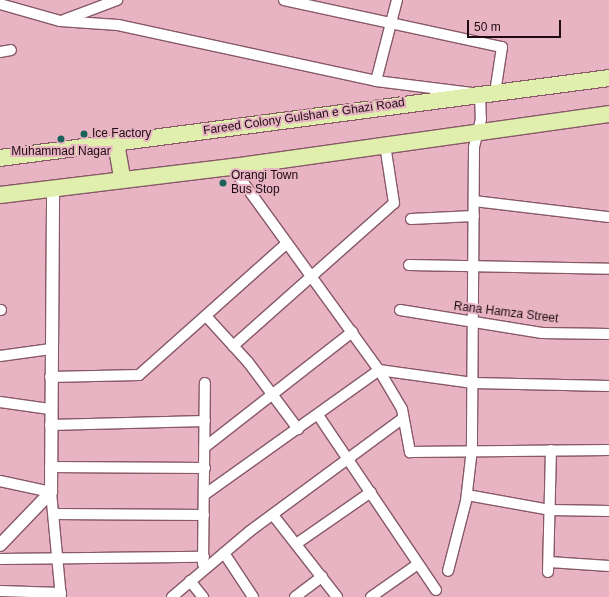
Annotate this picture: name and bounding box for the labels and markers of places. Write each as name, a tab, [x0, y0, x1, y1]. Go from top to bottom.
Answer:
place label: Ice Factory	[92, 127, 151, 141]
marker: Ice Factory	[79, 129, 89, 139]
marker: Muhammad Nagar	[56, 134, 66, 144]
place label: Muhammad Nagar	[11, 145, 111, 159]
place label: Orangi Town Bus Stop	[231, 169, 298, 197]
marker: Orangi Town Bus Stop	[218, 178, 228, 188]

